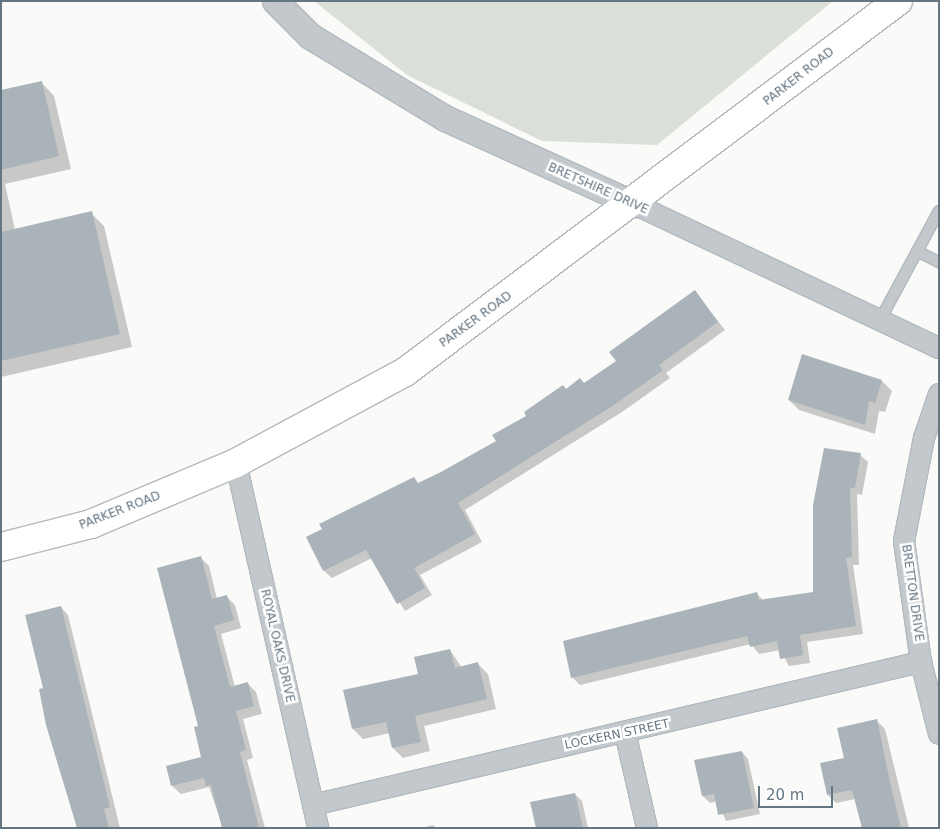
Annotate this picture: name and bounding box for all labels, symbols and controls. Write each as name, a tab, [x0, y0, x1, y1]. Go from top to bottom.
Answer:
street label: PARKER ROAD	[761, 45, 837, 109]
street label: BRETSHIRE DRIVE	[546, 160, 650, 218]
street label: PARKER ROAD	[437, 289, 515, 351]
street label: PARKER ROAD	[77, 489, 163, 533]
street label: BRETTON DRIVE	[898, 544, 926, 642]
street label: ROYAL OAKS DRIVE	[257, 588, 297, 704]
street label: LOCKERN STREET	[563, 717, 671, 753]
scale bar	[760, 776, 835, 808]
text: 20 m	[766, 786, 804, 804]

